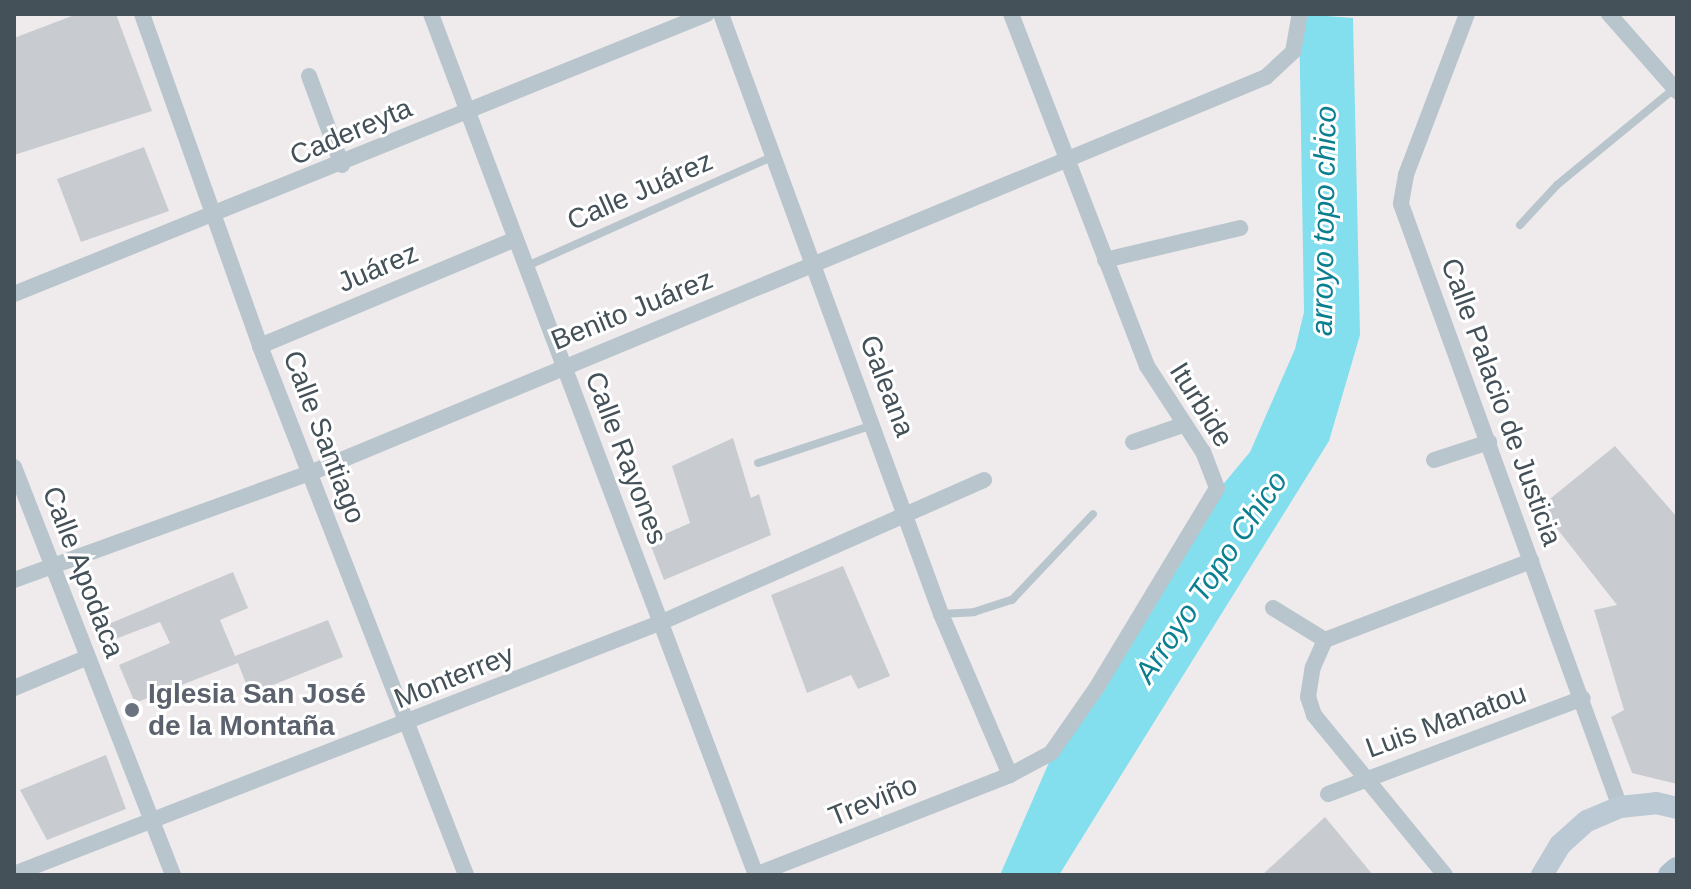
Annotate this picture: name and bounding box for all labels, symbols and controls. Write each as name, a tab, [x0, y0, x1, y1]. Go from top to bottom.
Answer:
street label: Cadereyta	[285, 91, 417, 173]
water label: arroyo topo chico	[1304, 106, 1344, 336]
street label: Calle Juárez	[562, 144, 718, 238]
street label: Juárez	[333, 236, 423, 300]
street label: Calle Palacio de Justicia	[1433, 254, 1569, 550]
street label: Benito Juárez	[546, 262, 718, 358]
street label: Galeana	[852, 331, 922, 441]
street label: Calle Santiago	[276, 346, 372, 528]
street label: Iturbide	[1162, 356, 1240, 454]
street label: Calle Rayones	[578, 367, 674, 549]
water label: Arroyo Topo Chico	[1127, 464, 1295, 690]
street label: Calle Apodaca	[35, 481, 131, 663]
street label: Monterrey	[389, 638, 519, 716]
street label: Luis Manatou	[1361, 676, 1531, 766]
place label: Iglesia San José de la Montaña	[148, 677, 366, 743]
marker: Iglesia San José de la Montaña	[123, 701, 141, 719]
street label: Treviño	[824, 768, 922, 834]

